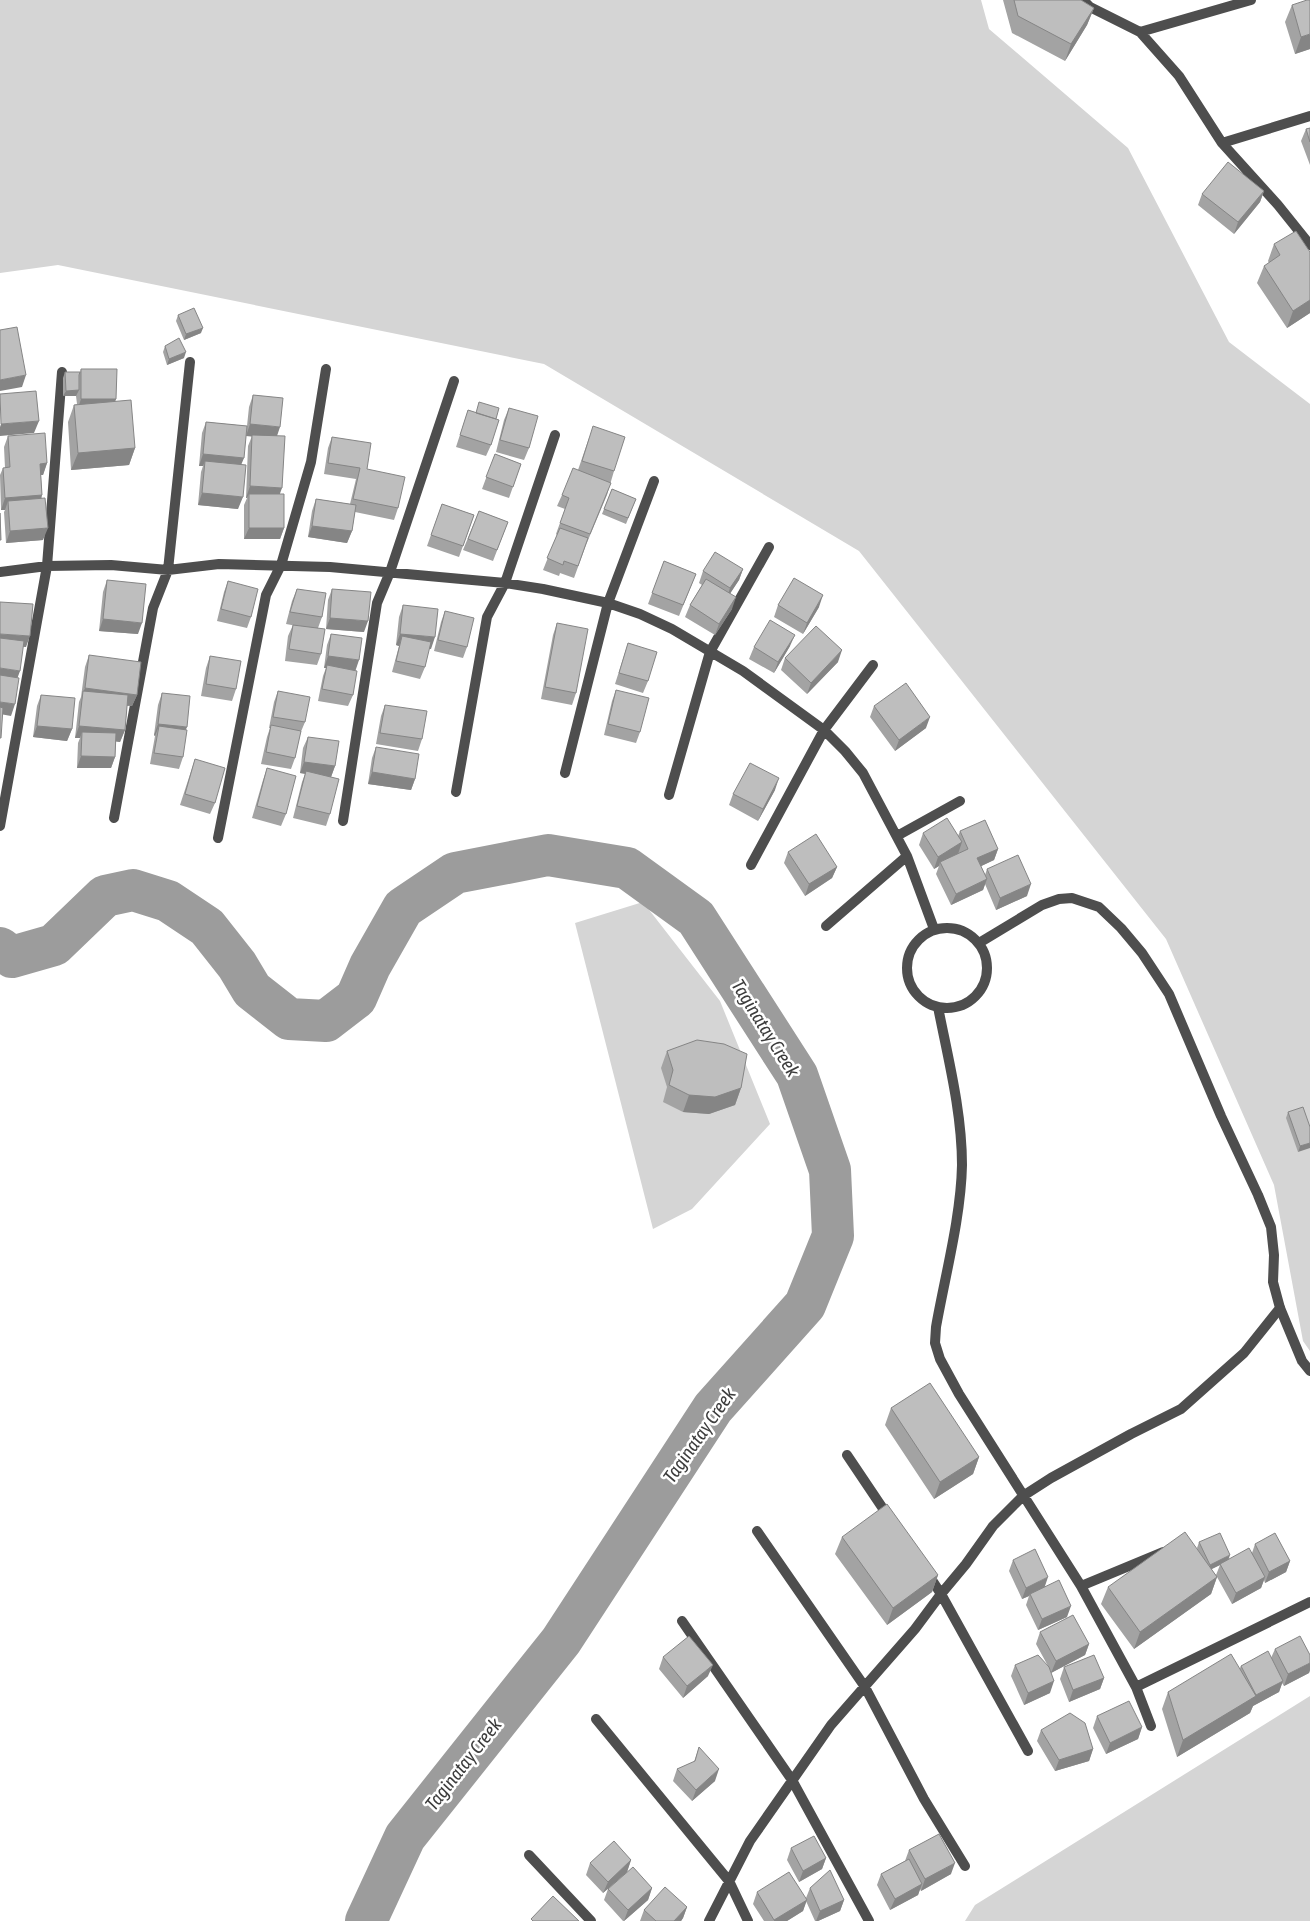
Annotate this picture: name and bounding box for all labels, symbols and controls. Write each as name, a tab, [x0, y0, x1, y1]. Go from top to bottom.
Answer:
water label: Taginatay Creek	[727, 975, 805, 1081]
water label: Taginatay Creek	[658, 1383, 740, 1487]
water label: Taginatay Creek	[420, 1713, 506, 1814]

